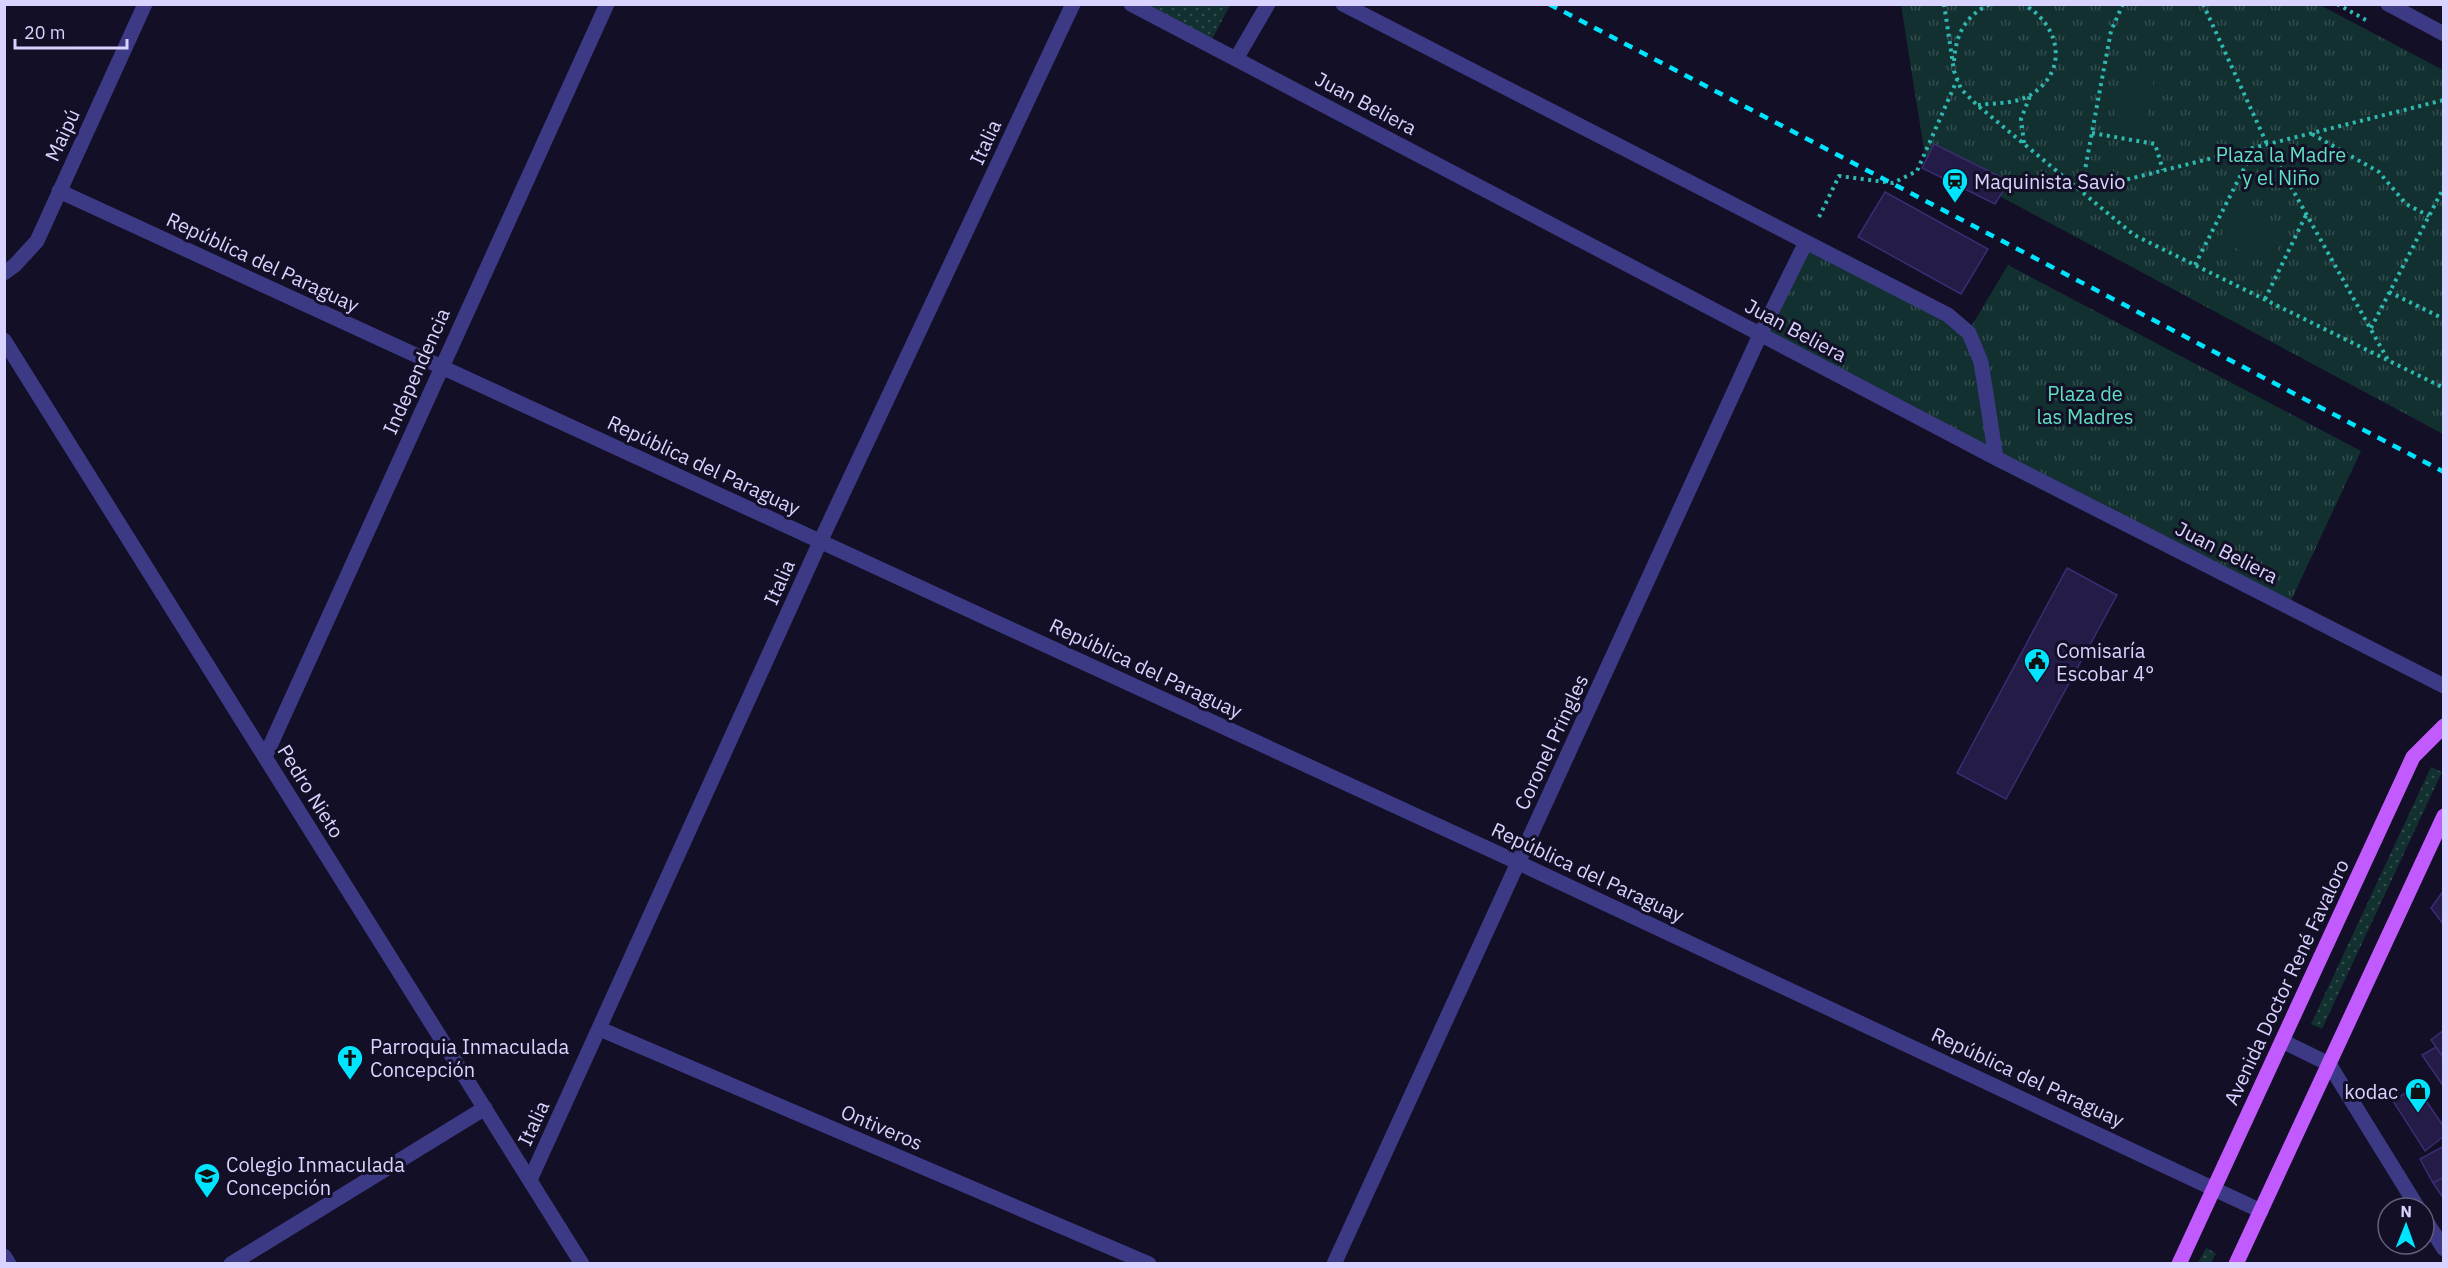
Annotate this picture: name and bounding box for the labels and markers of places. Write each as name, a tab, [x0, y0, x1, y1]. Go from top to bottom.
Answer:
station icon: Maquinista Savio	[1940, 166, 1970, 204]
place label: Maquinista Savio	[1974, 168, 2125, 195]
place label: Comisaría Escobar 4°	[2056, 637, 2154, 687]
public building icon: Comisaría Escobar 4°	[2022, 646, 2052, 684]
place label: Parroquia Inmaculada Concepción	[370, 1033, 569, 1083]
church icon: Parroquia Inmaculada Concepción	[335, 1043, 365, 1081]
shop icon: kodac	[2403, 1076, 2433, 1114]
place label: kodac	[2344, 1078, 2398, 1105]
place label: Colegio Inmaculada Concepción	[226, 1151, 405, 1201]
school or university icon: Colegio Inmaculada Concepción	[192, 1161, 222, 1199]

